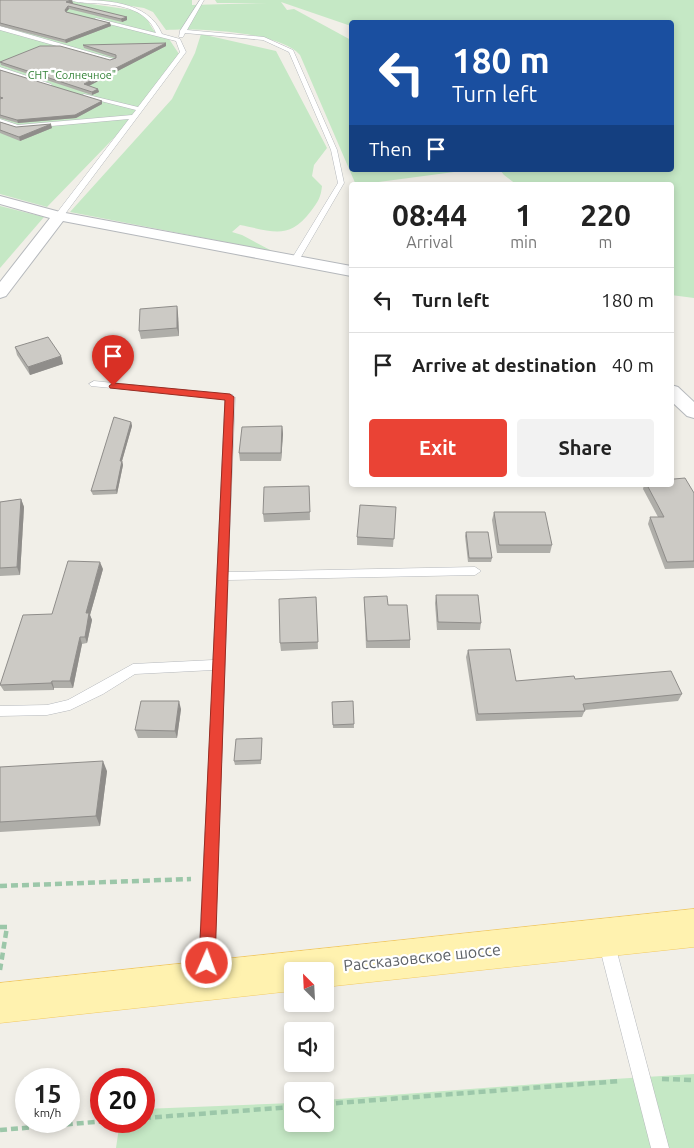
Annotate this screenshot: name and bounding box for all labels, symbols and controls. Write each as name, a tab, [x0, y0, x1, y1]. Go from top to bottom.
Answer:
icon: left	[369, 40, 434, 105]
text: 180 m	[452, 40, 550, 80]
park label: СНТ "Солнечное"	[28, 69, 116, 81]
text: Turn left	[452, 81, 537, 106]
icon: arrive	[422, 135, 450, 163]
text: Then	[369, 138, 412, 160]
text: 08:44	[392, 198, 467, 232]
text: 1	[515, 198, 532, 232]
text: 220	[580, 198, 631, 232]
text: Arrival	[406, 233, 453, 251]
text: min	[510, 233, 537, 251]
text: m	[599, 233, 612, 251]
icon: left	[369, 286, 397, 314]
text: Turn left	[412, 289, 490, 311]
text: 180 m	[601, 289, 654, 311]
pin	[92, 335, 134, 386]
icon: arrive	[99, 342, 127, 370]
icon: arrive	[369, 351, 397, 379]
text: Arrive at destination	[412, 354, 597, 376]
text: 40 m	[612, 354, 654, 376]
button: Exit	[369, 419, 507, 477]
button: Share	[517, 419, 654, 477]
position arrow	[180, 936, 232, 988]
street label: Рассказовское шоссе	[342, 940, 502, 974]
north arrow	[284, 962, 334, 1012]
map controls	[284, 962, 334, 1132]
button: sound	[284, 1022, 334, 1072]
speed limit sign: 20	[90, 1068, 155, 1133]
text: 15	[33, 1080, 62, 1108]
button: search	[284, 1082, 334, 1132]
text: km/h	[34, 1106, 61, 1119]

